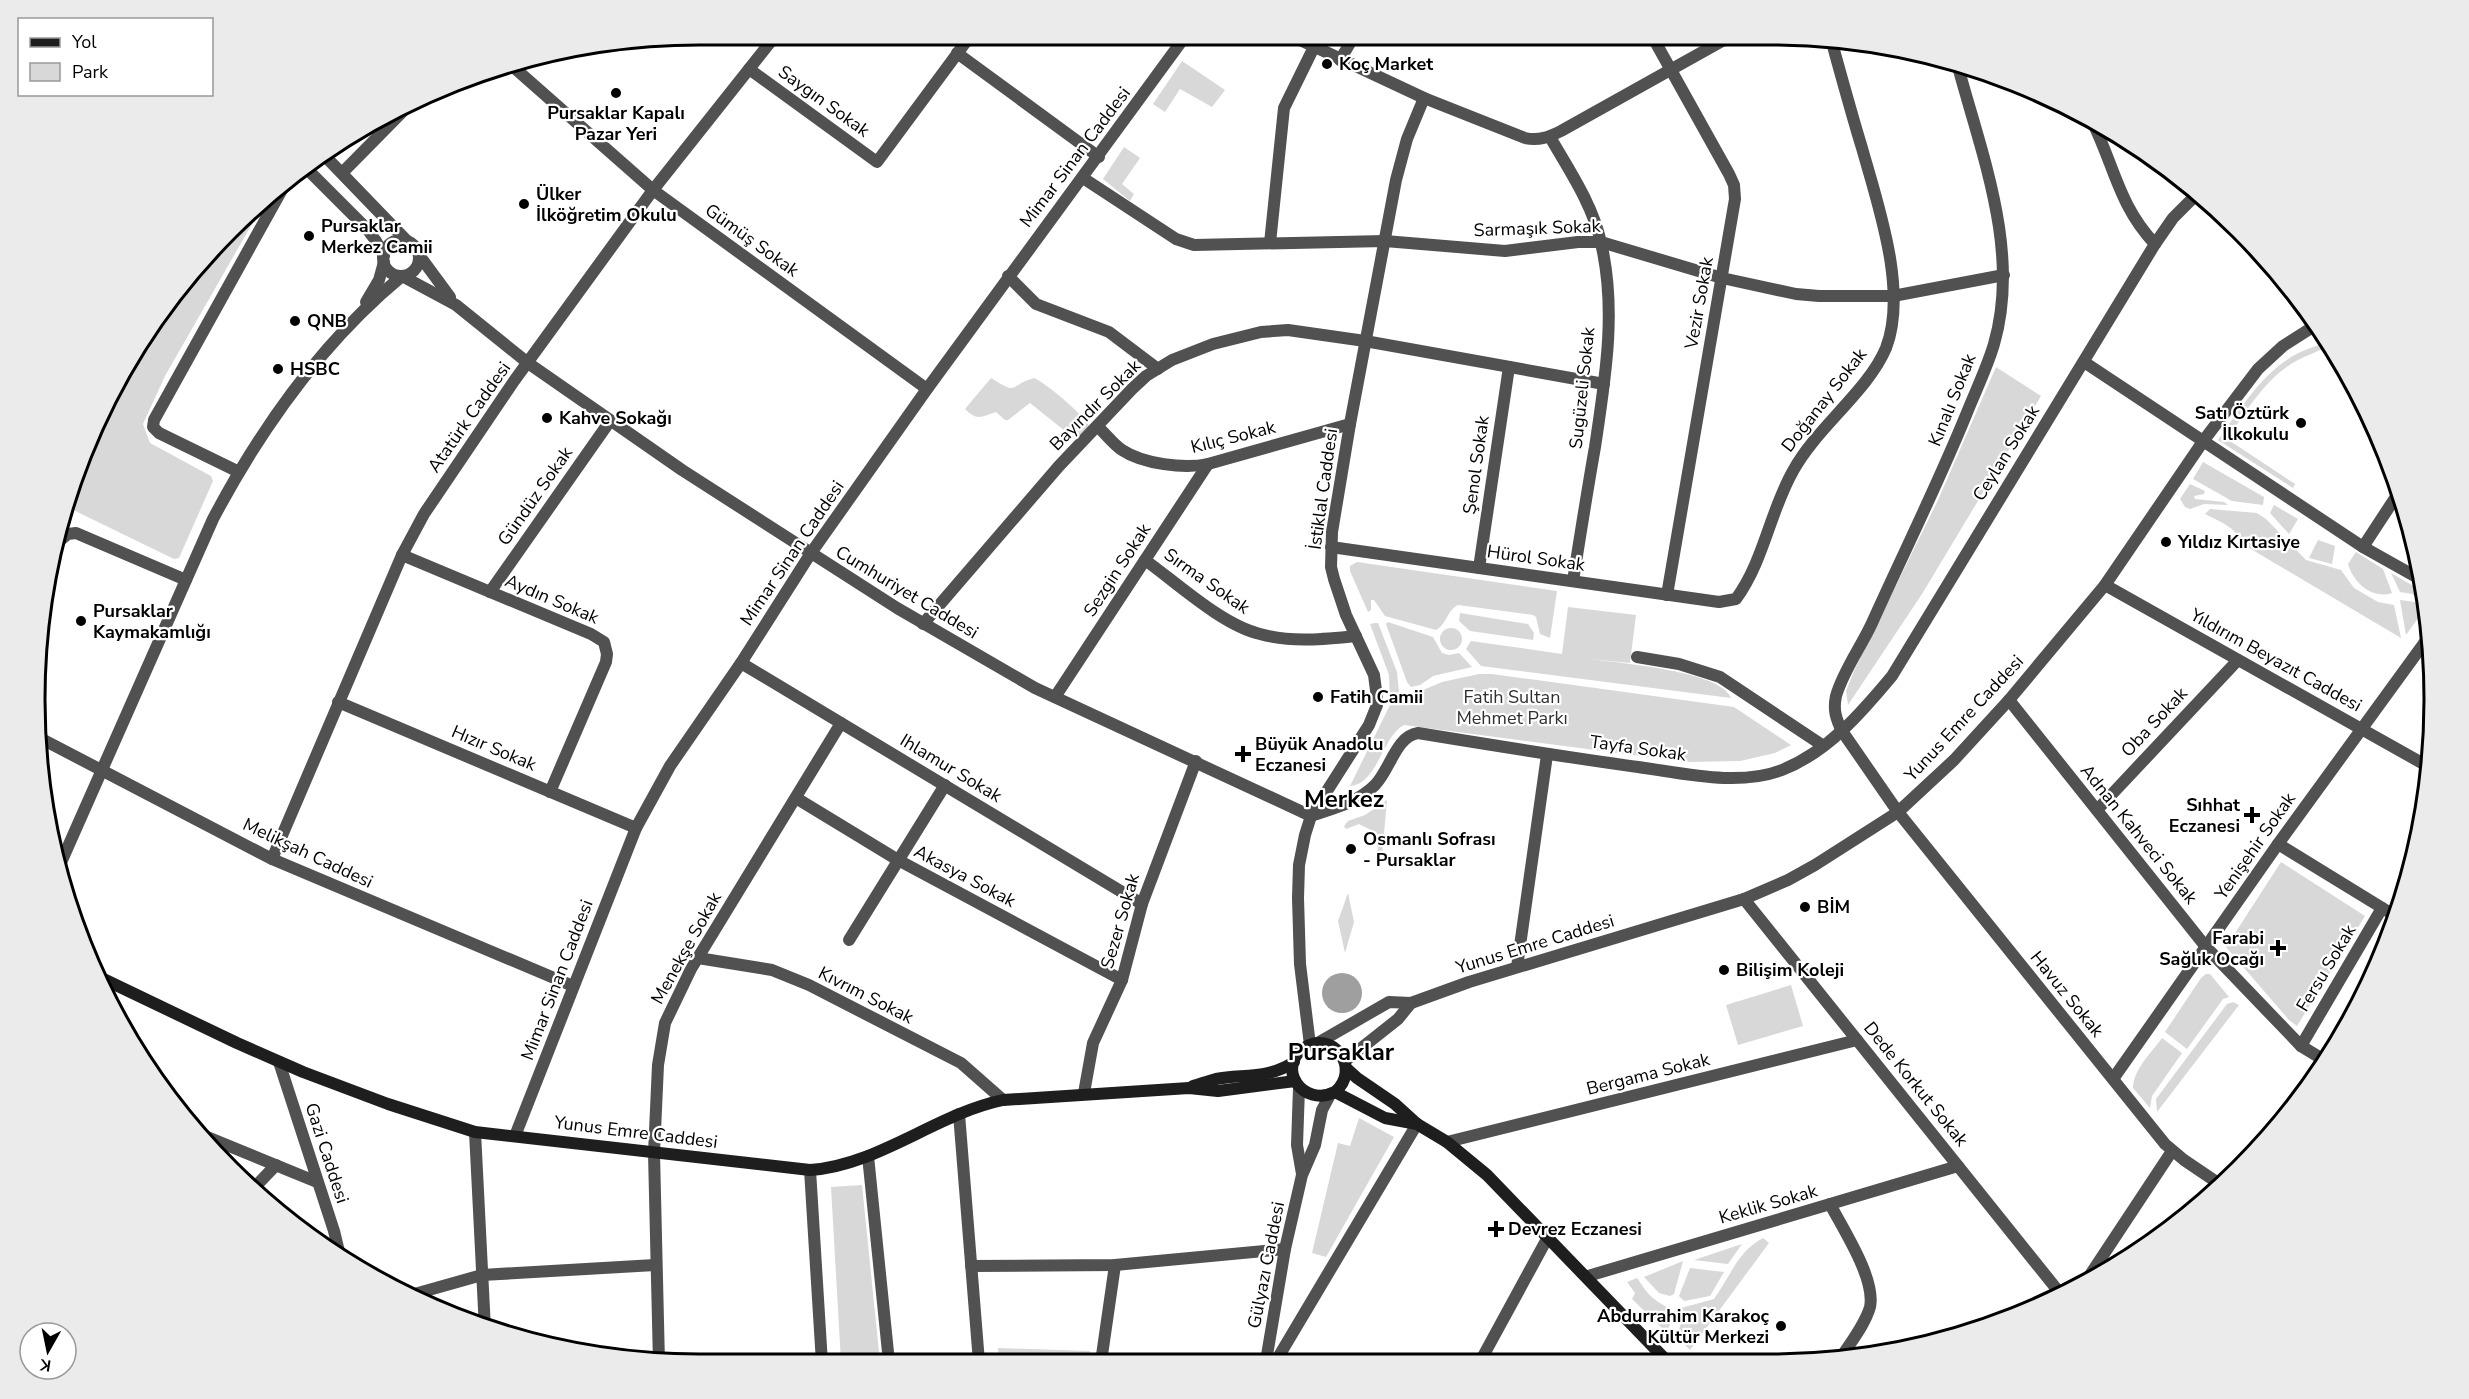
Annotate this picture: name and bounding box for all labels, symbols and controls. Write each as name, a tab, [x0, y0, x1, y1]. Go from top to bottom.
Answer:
legend	[18, 18, 213, 96]
text: Yol	[71, 30, 97, 54]
place label: Koç Market	[1339, 52, 1433, 76]
marker: Koç Market	[1320, 57, 1334, 71]
text: Park	[72, 60, 109, 84]
street label: Saygın Sokak	[773, 60, 875, 143]
street label: Mimar Sinan Caddesi	[1014, 82, 1136, 232]
marker: Pursaklar Kapalı Pazar Yeri	[609, 86, 623, 100]
place label: Pursaklar Kapalı Pazar Yeri	[547, 101, 685, 146]
place label: Ülker İlköğretim Okulu	[536, 182, 677, 227]
marker: Ülker İlköğretim Okulu	[517, 197, 531, 211]
street label: Gümüş Sokak	[700, 198, 805, 283]
place label: Pursaklar Merkez Camii	[321, 214, 433, 259]
street label: Sarmaşık Sokak	[1473, 214, 1602, 242]
marker: Pursaklar Merkez Camii	[302, 229, 316, 243]
street label: Vezir Sokak	[1679, 254, 1719, 352]
place label: QNB	[307, 309, 347, 333]
marker: QNB	[288, 314, 302, 328]
street label: Sugüzeli Sokak	[1564, 325, 1600, 450]
street label: Doğanay Sokak	[1776, 342, 1873, 457]
street label: Kınalı Sokak	[1923, 349, 1982, 450]
street label: Bayındır Sokak	[1044, 354, 1146, 456]
place label: HSBC	[290, 357, 340, 381]
street label: Atatürk Caddesi	[422, 357, 516, 477]
marker: HSBC	[271, 362, 285, 376]
street label: Ceylan Sokak	[1967, 400, 2045, 505]
place label: Satı Öztürk İlkokulu	[2195, 401, 2289, 446]
place label: Kahve Sokağı	[559, 406, 672, 430]
marker: Kahve Sokağı	[540, 411, 554, 425]
street label: Şenol Sokak	[1457, 413, 1495, 516]
street label: Kılıç Sokak	[1188, 415, 1279, 459]
marker: Satı Öztürk İlkokulu	[2294, 416, 2308, 430]
street label: İstiklal Caddesi	[1303, 427, 1343, 551]
street label: Gündüz Sokak	[492, 441, 579, 550]
street label: Mimar Sinan Caddesi	[734, 476, 850, 630]
street label: Sezgin Sokak	[1078, 518, 1157, 621]
place label: Yıldız Kırtasiye	[2177, 530, 2300, 554]
marker: Yıldız Kırtasiye	[2159, 535, 2173, 549]
street label: Hürol Sokak	[1485, 539, 1587, 577]
street label: Cumhuriyet Caddesi	[831, 540, 983, 644]
street label: Sırma Sokak	[1159, 543, 1256, 620]
street label: Aydın Sokak	[501, 568, 604, 630]
place label: Pursaklar Kaymakamlığı	[93, 599, 211, 644]
street label: Yıldırım Beyazıt Caddesi	[2185, 602, 2366, 717]
marker: Pursaklar Kaymakamlığı	[74, 614, 88, 628]
street label: Yunus Emre Caddesi	[1899, 650, 2029, 787]
street label: Oba Sokak	[2116, 681, 2193, 762]
place label: Fatih Camii	[1330, 685, 1423, 709]
park label: Fatih Sultan Mehmet Parkı	[1456, 685, 1568, 730]
marker: Fatih Camii	[1311, 690, 1325, 704]
street label: Hızır Sokak	[448, 719, 541, 777]
street label: Ihlamur Sokak	[896, 728, 1007, 808]
street label: Tayfa Sokak	[1588, 729, 1689, 767]
place label: Büyük Anadolu Eczanesi	[1255, 732, 1383, 777]
marker: Büyük Anadolu Eczanesi	[1236, 747, 1250, 761]
street label: Adnan Kahveci Sokak	[2075, 759, 2204, 910]
district label: Merkez	[1304, 783, 1384, 815]
street label: Yenişehir Sokak	[2209, 787, 2301, 905]
place label: Sıhhat Eczanesi	[2169, 793, 2240, 838]
marker: Sıhhat Eczanesi	[2245, 808, 2259, 822]
street label: Melikşah Caddesi	[239, 812, 377, 894]
place label: Osmanlı Sofrası - Pursaklar	[1363, 827, 1496, 872]
street label: Akasya Sokak	[910, 839, 1021, 913]
marker: Osmanlı Sofrası - Pursaklar	[1344, 842, 1358, 856]
street label: Sezer Sokak	[1095, 870, 1145, 971]
street label: Menekşe Sokak	[645, 887, 727, 1008]
place label: BİM	[1817, 895, 1850, 919]
street label: Mimar Sinan Caddesi	[515, 896, 599, 1064]
marker: BİM	[1798, 900, 1812, 914]
street label: Yunus Emre Caddesi	[1452, 909, 1617, 980]
street label: Fersu Sokak	[2291, 919, 2362, 1016]
place label: Farabi Sağlık Ocağı	[2159, 926, 2264, 971]
marker: Farabi Sağlık Ocağı	[2269, 939, 2287, 957]
street label: Havuz Sokak	[2025, 946, 2110, 1043]
place label: Bilişim Koleji	[1736, 958, 1844, 982]
street label: Kıvrım Sokak	[814, 961, 919, 1030]
marker: Bilişim Koleji	[1717, 963, 1731, 977]
street label: Dede Korkut Sokak	[1858, 1017, 1974, 1152]
district label: Pursaklar	[1288, 1036, 1395, 1068]
street label: Bergama Sokak	[1584, 1047, 1713, 1101]
street label: Gazi Caddesi	[299, 1100, 355, 1206]
street label: Yunus Emre Caddesi	[552, 1110, 719, 1154]
street label: Keklik Sokak	[1716, 1178, 1821, 1229]
street label: Gülyazı Caddesi	[1242, 1199, 1290, 1331]
place label: Devrez Eczanesi	[1508, 1217, 1642, 1241]
marker: Devrez Eczanesi	[1489, 1222, 1503, 1236]
place label: Abdurrahim Karakoç Kültür Merkezi	[1597, 1304, 1769, 1349]
marker: Abdurrahim Karakoç Kültür Merkezi	[1774, 1319, 1788, 1333]
north arrow	[18, 1321, 78, 1381]
text: K	[37, 1353, 53, 1377]

